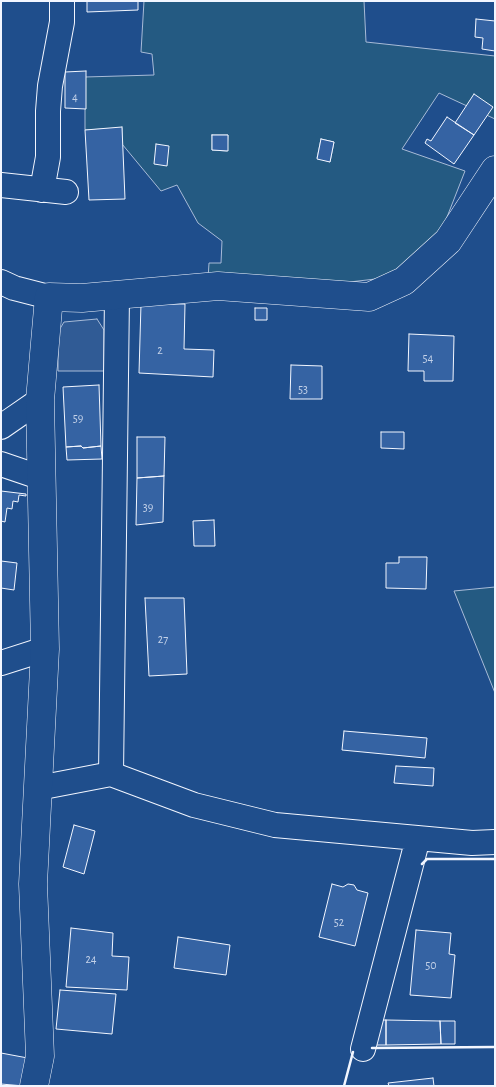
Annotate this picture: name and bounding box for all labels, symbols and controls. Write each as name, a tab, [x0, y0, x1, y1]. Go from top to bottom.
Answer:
house number: 4	[72, 90, 78, 104]
house number: 2	[157, 343, 163, 357]
house number: 54	[423, 351, 433, 365]
house number: 53	[298, 382, 308, 396]
house number: 59	[73, 411, 83, 425]
house number: 39	[143, 500, 153, 514]
house number: 27	[158, 632, 168, 646]
house number: 52	[334, 915, 344, 929]
house number: 24	[85, 952, 97, 966]
house number: 50	[425, 958, 437, 972]

